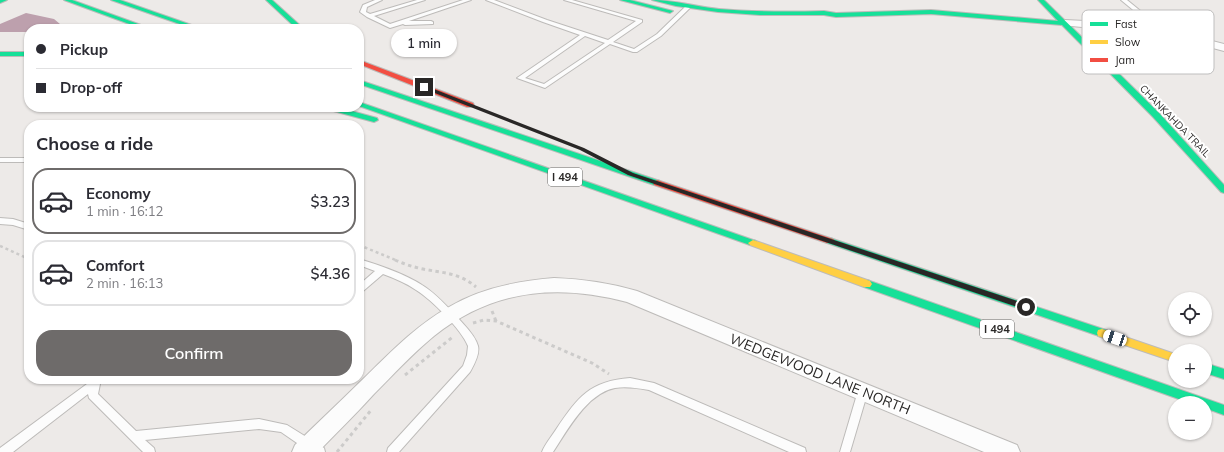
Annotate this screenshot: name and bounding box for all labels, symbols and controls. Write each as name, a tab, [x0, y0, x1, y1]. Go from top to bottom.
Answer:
legend	[1082, 10, 1214, 74]
text: Fast	[1115, 17, 1137, 31]
callout: 1 min	[391, 29, 457, 57]
text: 1 min	[407, 35, 441, 51]
text: Slow	[1115, 35, 1141, 49]
text: Pickup	[60, 40, 108, 59]
text: Jam	[1115, 53, 1135, 67]
text: Drop-off	[60, 78, 122, 97]
route end	[415, 78, 433, 96]
street label: CHANKAHDA TRAIL	[1137, 82, 1213, 160]
text: Choose a ride	[36, 132, 153, 155]
road number: I 494	[548, 168, 582, 186]
icon: car	[38, 183, 74, 219]
text: Economy	[86, 184, 151, 203]
text: $3.23	[310, 192, 350, 211]
text: 1 min · 16:12	[86, 203, 163, 219]
icon: car	[38, 255, 74, 291]
text: Comfort	[86, 256, 144, 275]
text: $4.36	[310, 264, 350, 283]
text: 2 min · 16:13	[86, 275, 163, 291]
map controls	[1168, 292, 1212, 440]
button: locate	[1168, 292, 1212, 336]
route start	[1017, 298, 1035, 316]
road number: I 494	[980, 320, 1014, 338]
car	[1102, 328, 1128, 348]
street label: WEDGEWOOD LANE NORTH	[727, 329, 913, 419]
button: Confirm	[36, 330, 352, 376]
button: +	[1168, 344, 1212, 388]
button: −	[1168, 396, 1212, 440]

